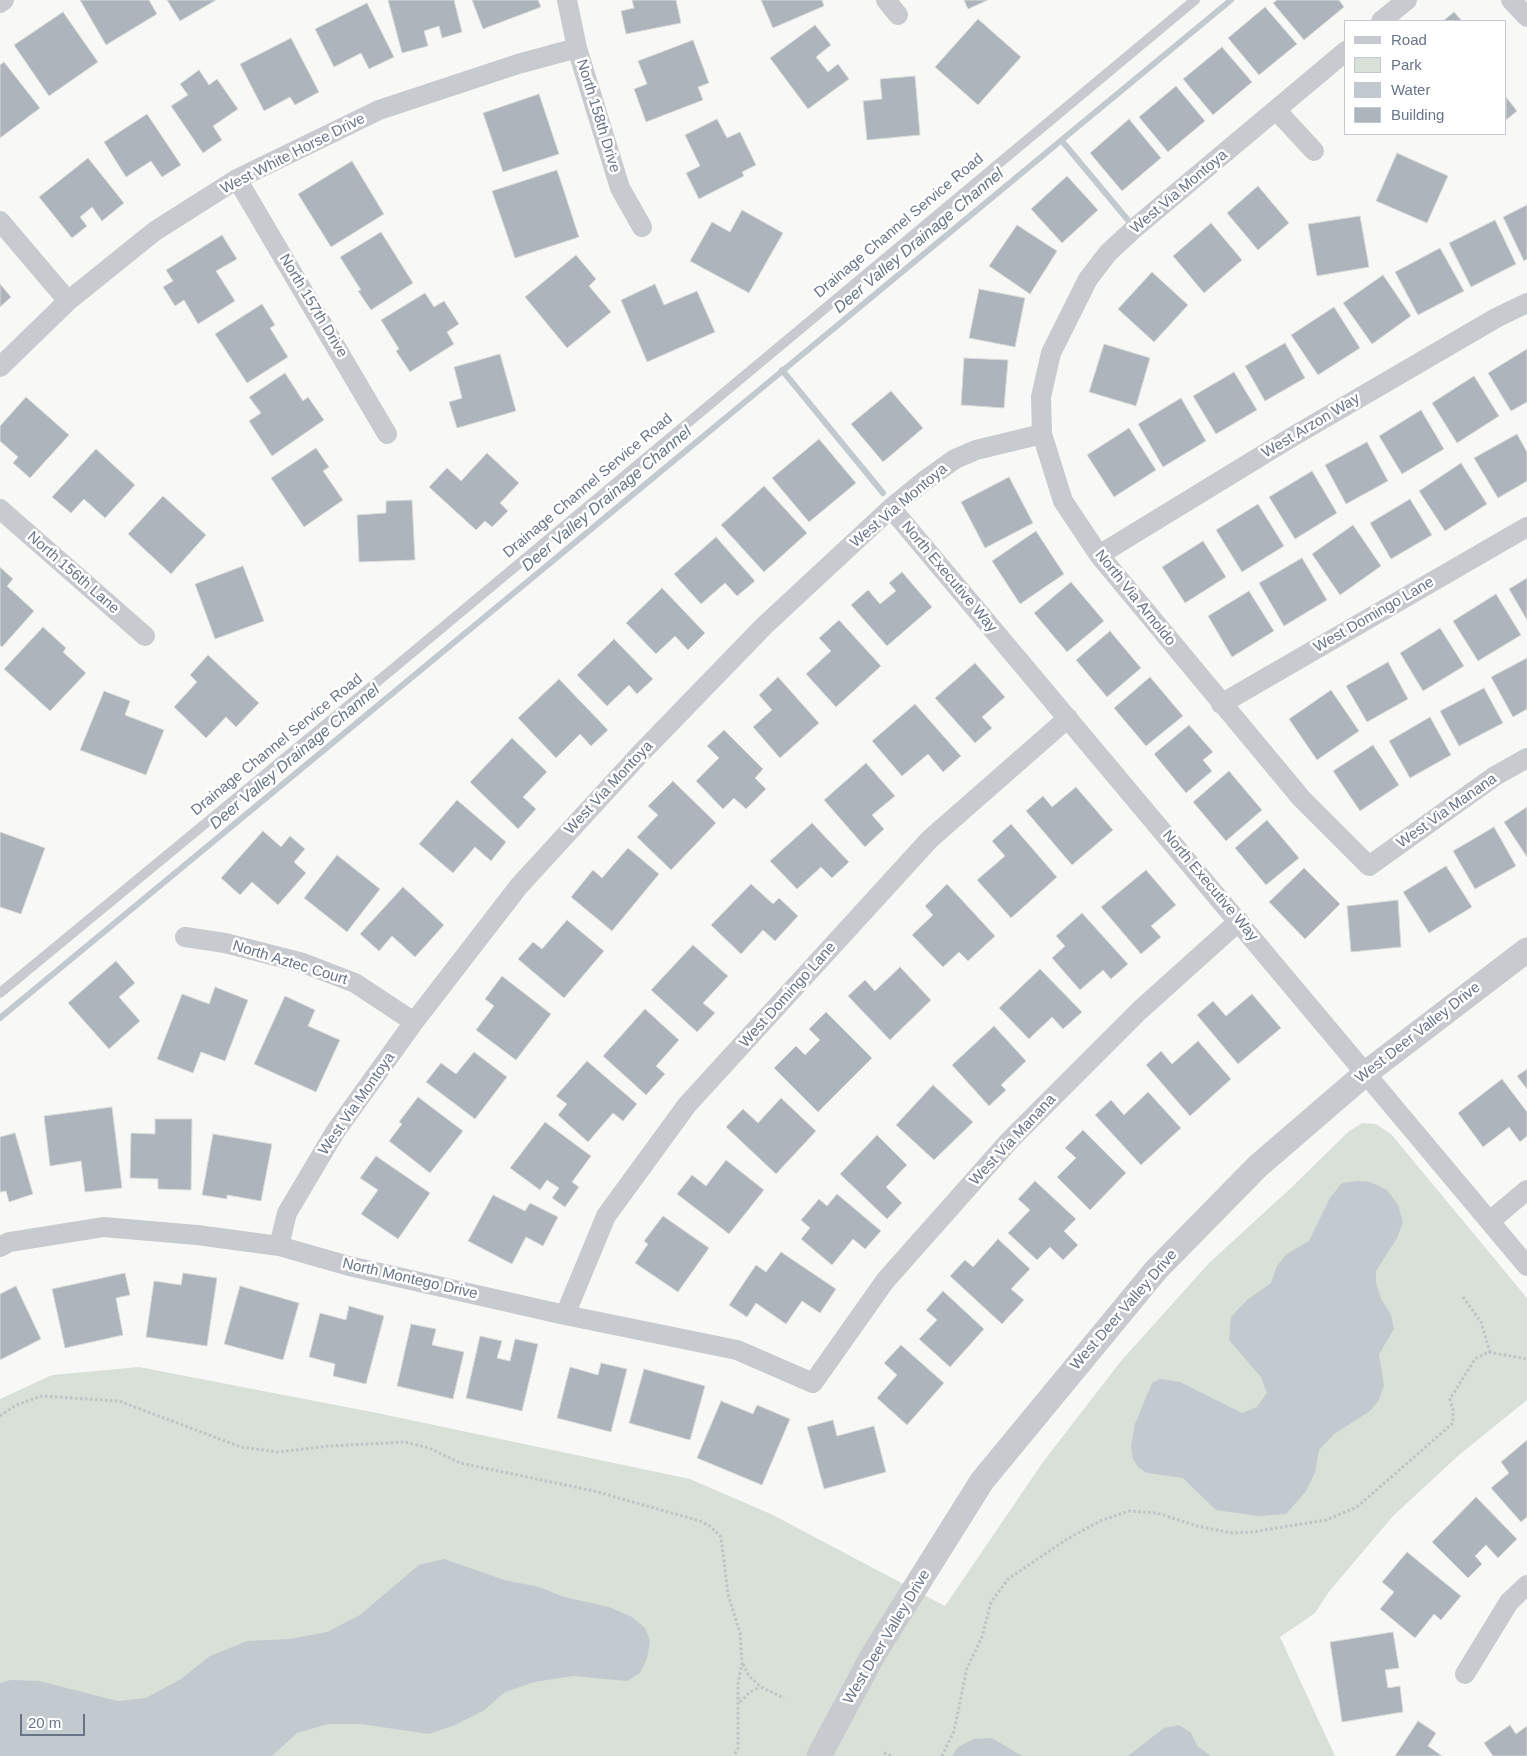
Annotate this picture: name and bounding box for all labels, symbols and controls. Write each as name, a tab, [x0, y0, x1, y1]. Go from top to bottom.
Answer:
legend	[1344, 20, 1507, 135]
text: Road	[1391, 31, 1427, 48]
text: Park	[1391, 56, 1422, 73]
street label: North 158th Drive	[572, 57, 624, 175]
text: Water	[1391, 81, 1430, 98]
text: Building	[1391, 106, 1444, 123]
street label: West White Horse Drive	[218, 110, 368, 198]
street label: West Via Montoya	[1127, 146, 1231, 238]
street label: Drainage Channel Service Road	[811, 150, 987, 302]
water label: Deer Valley Drainage Channel	[830, 164, 1008, 318]
street label: North 157th Drive	[275, 251, 351, 361]
street label: West Arzon Way	[1259, 390, 1363, 462]
street label: Drainage Channel Service Road	[500, 410, 676, 562]
water label: Deer Valley Drainage Channel	[518, 422, 696, 576]
street label: West Via Montoya	[847, 460, 951, 552]
street label: North Executive Way	[897, 518, 1001, 636]
street label: North 156th Lane	[23, 528, 123, 618]
street label: North Via Arnoldo	[1091, 546, 1179, 650]
street label: West Domingo Lane	[1311, 573, 1437, 657]
street label: Drainage Channel Service Road	[188, 670, 366, 820]
water label: Deer Valley Drainage Channel	[206, 680, 384, 834]
street label: West Via Montoya	[561, 738, 657, 838]
street label: West Via Manana	[1394, 770, 1500, 852]
street label: North Executive Way	[1158, 827, 1262, 945]
street label: North Aztec Court	[230, 937, 350, 989]
street label: West Domingo Lane	[736, 939, 840, 1051]
street label: West Deer Valley Drive	[1352, 979, 1484, 1087]
street label: West Via Montoya	[315, 1049, 399, 1159]
street label: West Via Manana	[966, 1091, 1060, 1189]
street label: West Deer Valley Drive	[1067, 1246, 1181, 1374]
street label: North Montego Drive	[341, 1255, 479, 1303]
street label: West Deer Valley Drive	[840, 1567, 934, 1707]
scale bar	[22, 1704, 88, 1736]
text: 20 m	[28, 1714, 61, 1731]

